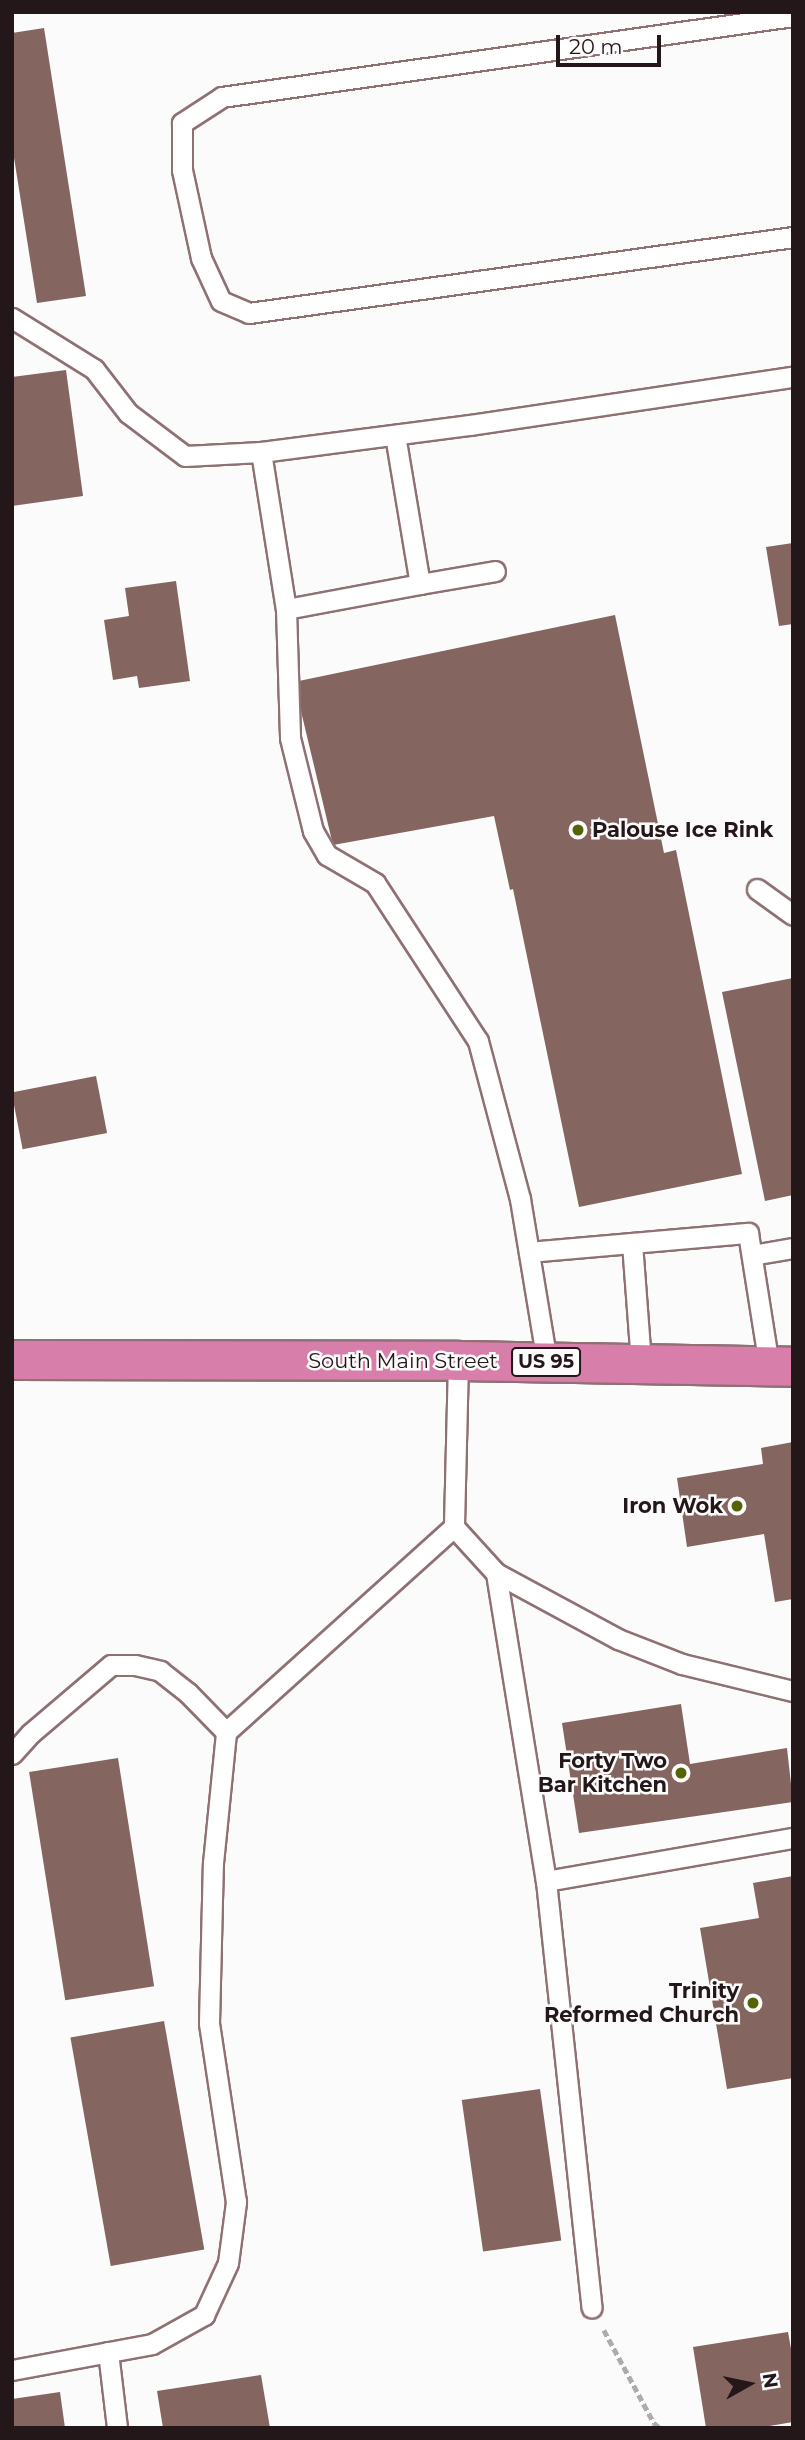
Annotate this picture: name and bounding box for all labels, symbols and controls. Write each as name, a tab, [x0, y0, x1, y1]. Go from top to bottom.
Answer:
scale bar	[560, 21, 665, 65]
text: 20 m	[569, 34, 623, 59]
place label: Palouse Ice Rink	[592, 817, 773, 843]
marker: Palouse Ice Rink	[570, 822, 586, 838]
road number: US 95	[511, 1346, 581, 1378]
street label: South Main Street	[308, 1348, 498, 1374]
place label: Iron Wok	[622, 1493, 723, 1519]
marker: Iron Wok	[729, 1498, 745, 1514]
place label: Forty Two Bar Kitchen	[538, 1748, 667, 1798]
marker: Forty Two Bar Kitchen	[673, 1765, 689, 1781]
place label: Trinity Reformed Church	[544, 1978, 739, 2028]
marker: Trinity Reformed Church	[745, 1995, 761, 2011]
north arrow	[714, 2349, 784, 2419]
text: N	[758, 2371, 783, 2390]

